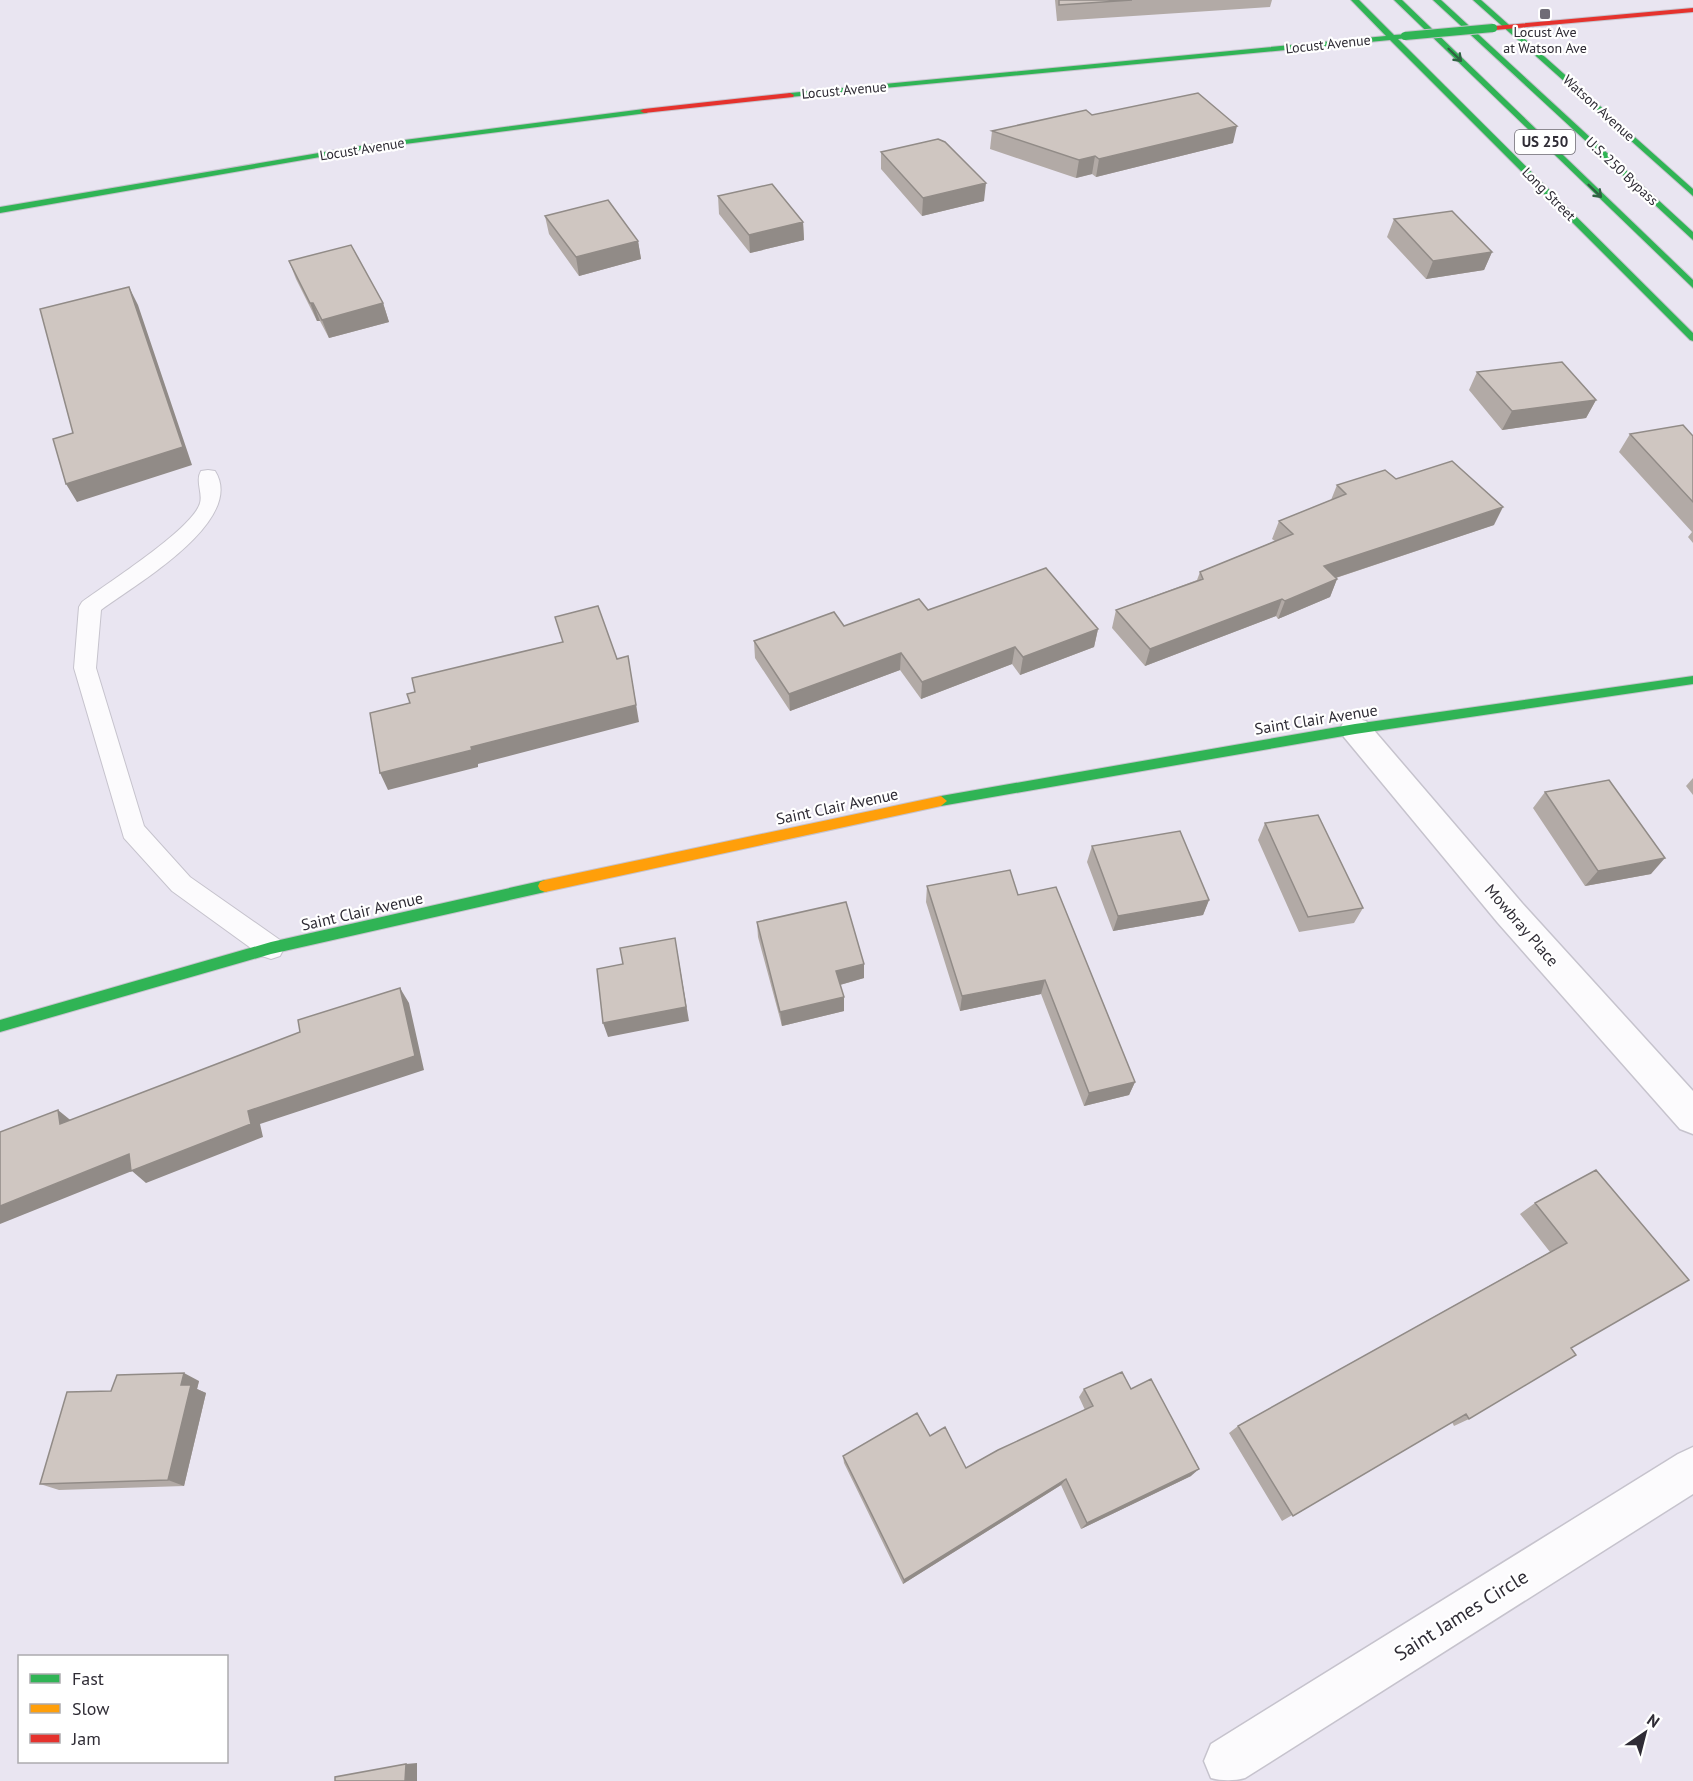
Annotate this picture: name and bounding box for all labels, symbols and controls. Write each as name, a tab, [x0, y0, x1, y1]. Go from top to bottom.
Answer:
marker: Locust Ave at Watson Ave	[1538, 7, 1552, 21]
place label: Locust Ave at Watson Ave	[1503, 23, 1587, 57]
street label: Locust Avenue	[1285, 31, 1371, 57]
one-way arrow	[1448, 48, 1463, 62]
street label: Watson Avenue	[1559, 71, 1639, 145]
street label: Locust Avenue	[801, 77, 887, 103]
road number: US 250	[1515, 130, 1575, 154]
street label: Locust Avenue	[318, 133, 406, 165]
street label: U.S. 250 Bypass	[1582, 133, 1662, 209]
street label: Long Street	[1518, 163, 1580, 225]
one-way arrow	[1588, 183, 1603, 198]
street label: Saint Clair Avenue	[1253, 699, 1379, 739]
street label: Saint Clair Avenue	[774, 783, 900, 829]
street label: Mowbray Place	[1481, 880, 1563, 970]
street label: Saint Clair Avenue	[299, 887, 425, 935]
street label: Saint James Circle	[1389, 1563, 1533, 1667]
legend	[18, 1655, 228, 1763]
text: Fast	[72, 1667, 104, 1690]
text: Slow	[72, 1697, 110, 1720]
north arrow	[1615, 1703, 1675, 1763]
text: N	[1644, 1710, 1664, 1732]
text: Jam	[71, 1727, 101, 1750]

